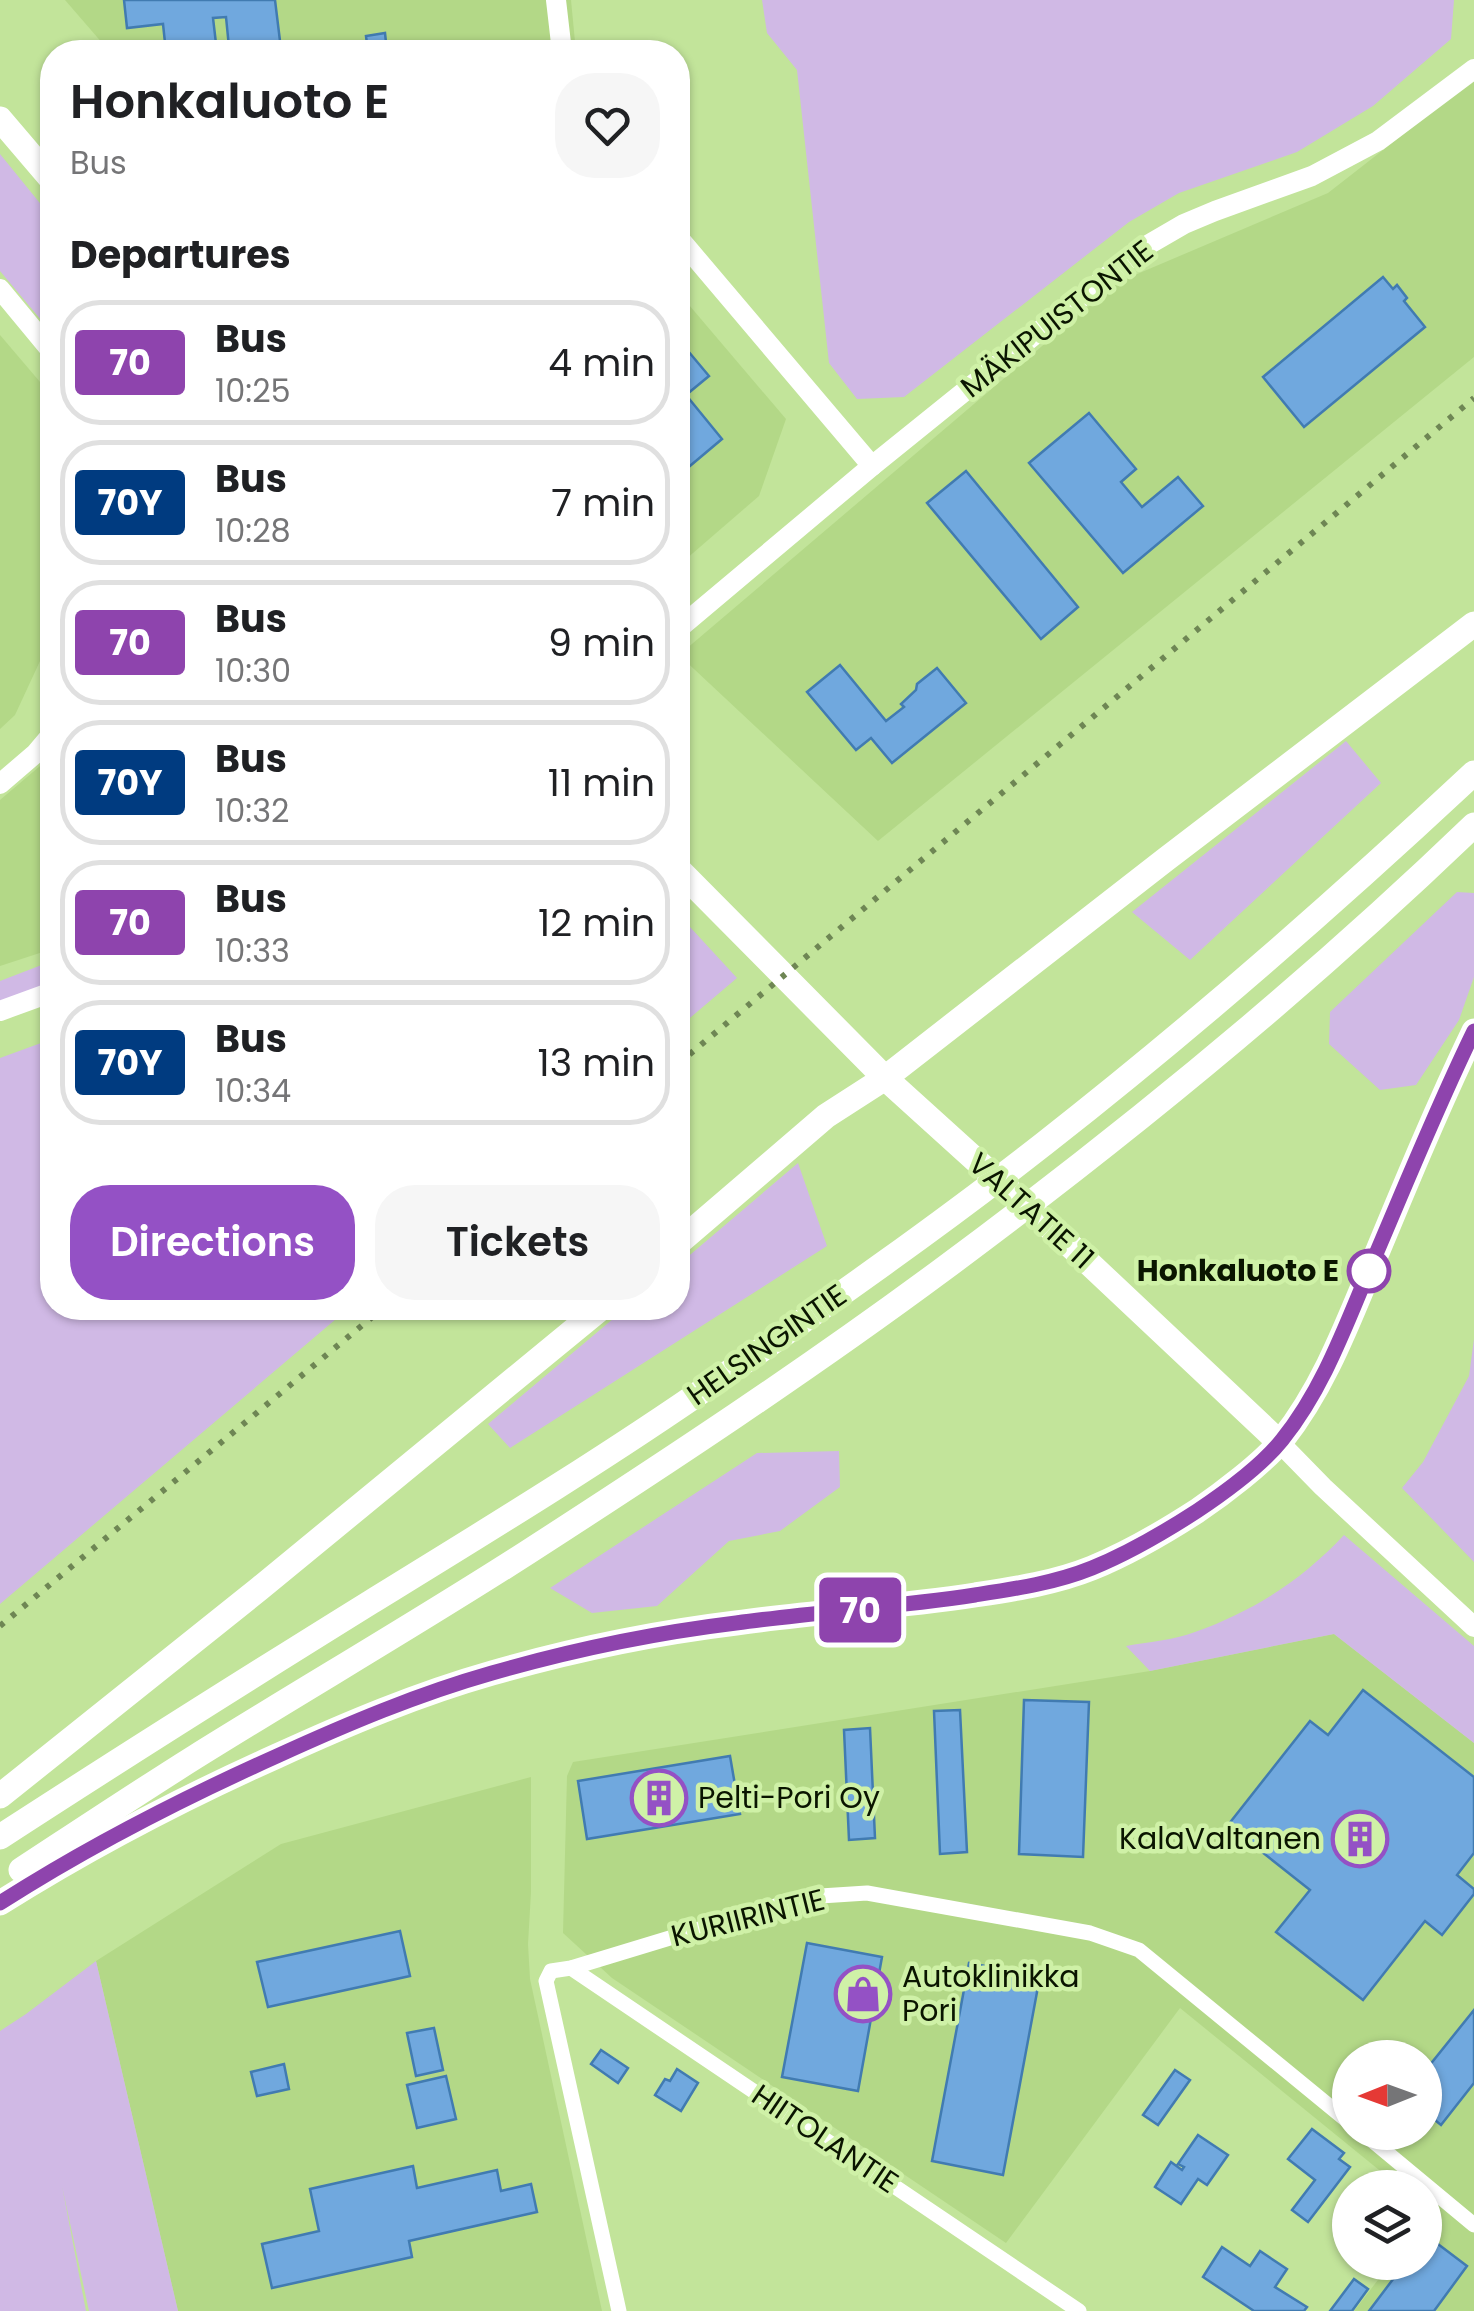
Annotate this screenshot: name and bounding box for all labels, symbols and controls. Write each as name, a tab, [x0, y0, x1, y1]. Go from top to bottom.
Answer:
text: Honkaluoto E	[70, 68, 389, 135]
button: heart	[555, 73, 660, 178]
text: Bus	[70, 140, 127, 185]
text: Departures	[70, 228, 291, 281]
street label: MÄKIPUISTONTIE	[951, 230, 1162, 408]
text: Bus	[215, 312, 287, 365]
text: 4 min	[548, 336, 655, 389]
text: 70	[109, 338, 151, 387]
text: 10:25	[215, 368, 291, 413]
text: Bus	[215, 452, 287, 505]
text: 7 min	[551, 476, 655, 529]
text: 70Y	[97, 478, 163, 527]
text: 10:28	[215, 508, 291, 553]
text: Bus	[215, 592, 287, 645]
text: 9 min	[548, 616, 655, 669]
text: 70	[109, 618, 151, 667]
text: 10:30	[215, 648, 291, 693]
text: Bus	[215, 732, 287, 785]
text: 11 min	[548, 756, 655, 809]
text: 70Y	[97, 758, 163, 807]
text: 10:32	[215, 788, 289, 833]
text: Bus	[215, 872, 287, 925]
text: 12 min	[538, 896, 655, 949]
text: 70	[109, 898, 151, 947]
text: 10:33	[215, 928, 290, 973]
text: Bus	[215, 1012, 287, 1065]
text: 13 min	[538, 1036, 655, 1089]
text: 70Y	[97, 1038, 163, 1087]
text: 10:34	[215, 1068, 291, 1113]
street label: VALTATIE 11	[959, 1142, 1104, 1279]
button: Directions	[70, 1185, 355, 1300]
button: Tickets	[375, 1185, 660, 1300]
place label: Honkaluoto E	[1137, 1249, 1339, 1292]
marker: Honkaluoto E	[1348, 1250, 1390, 1292]
street label: HELSINGINTIE	[678, 1274, 855, 1416]
line badge: 70	[815, 1578, 905, 1642]
text: 70	[839, 1586, 881, 1635]
building icon: Pelti-Pori Oy	[629, 1768, 689, 1828]
place label: Pelti-Pori Oy	[698, 1776, 880, 1819]
building icon: KalaValtanen	[1330, 1809, 1390, 1869]
place label: KalaValtanen	[1119, 1817, 1321, 1860]
street label: KURIIRINTIE	[667, 1878, 829, 1957]
place label: Autoklinikka Pori	[902, 1955, 1080, 2032]
shop icon: Autoklinikka Pori	[833, 1964, 893, 2024]
north arrow	[1332, 2040, 1442, 2150]
map controls	[1332, 2040, 1442, 2280]
street label: HIITOLANTIE	[743, 2074, 907, 2204]
button: layers	[1332, 2170, 1442, 2280]

